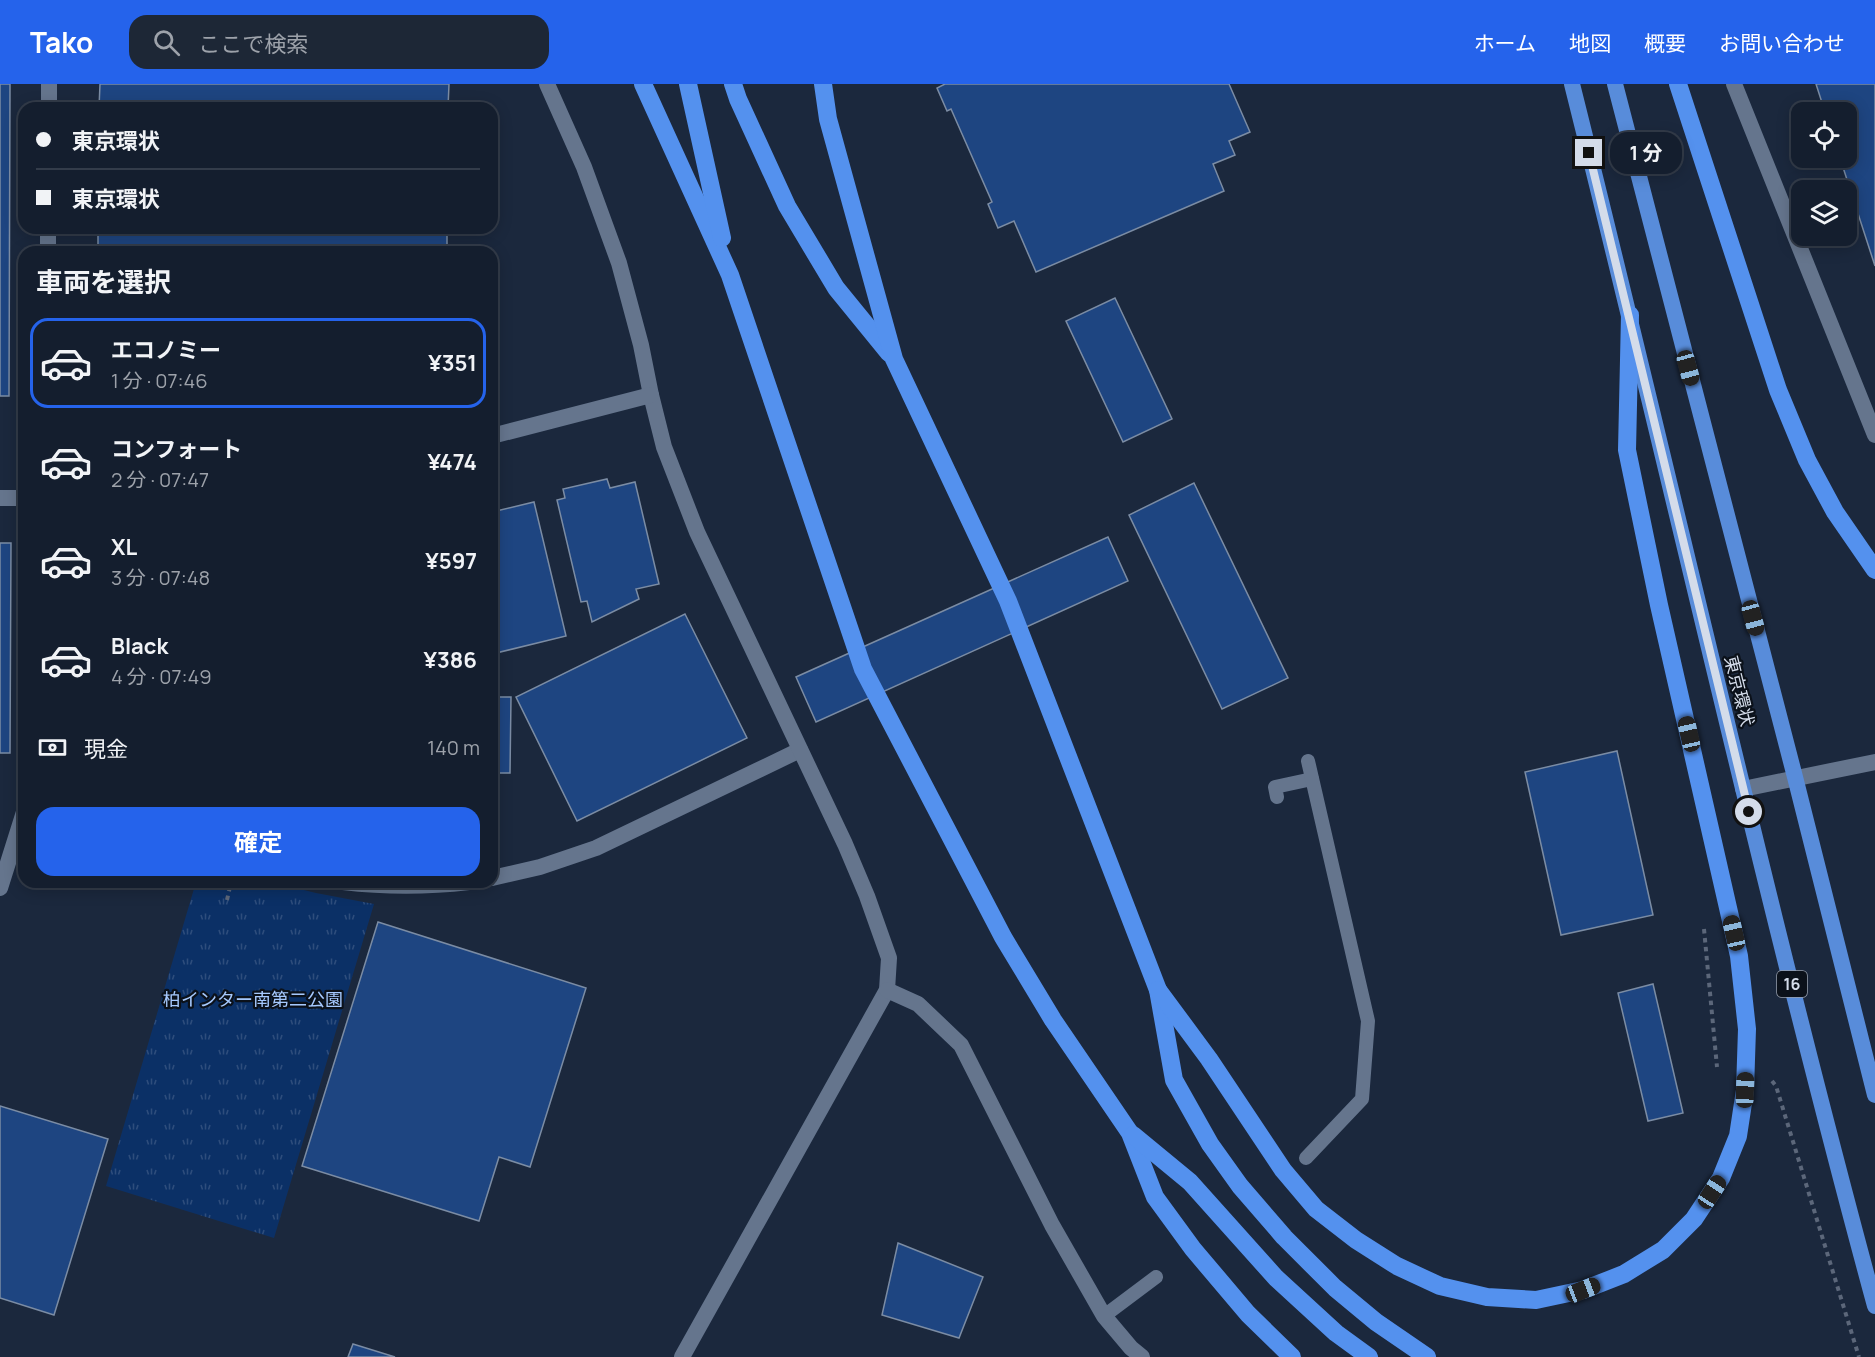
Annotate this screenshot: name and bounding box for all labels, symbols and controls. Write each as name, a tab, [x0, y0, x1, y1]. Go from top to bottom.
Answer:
search box	[129, 15, 549, 69]
text: Tako	[30, 23, 93, 61]
icon: search	[150, 26, 183, 59]
text: ここで検索	[198, 29, 308, 59]
text: ホーム	[1474, 29, 1536, 57]
text: 地図	[1569, 29, 1611, 57]
text: 概要	[1644, 29, 1686, 57]
text: お問い合わせ	[1719, 29, 1845, 57]
map controls	[1791, 102, 1857, 246]
button: locate	[1791, 102, 1857, 168]
text: 東京環状	[72, 126, 160, 156]
callout: 1 分	[1610, 132, 1682, 174]
route end	[1575, 139, 1602, 166]
text: 1 分	[1630, 139, 1662, 166]
button: layers	[1791, 180, 1857, 246]
text: 東京環状	[72, 184, 160, 214]
text: 車両を選択	[36, 263, 171, 300]
text: エコノミー	[111, 335, 221, 365]
icon: car	[39, 336, 93, 390]
text: ¥351	[428, 348, 477, 378]
car	[1675, 348, 1701, 388]
text: 1 分 · 07:46	[111, 367, 208, 394]
text: コンフォート	[111, 434, 242, 464]
icon: car	[39, 435, 93, 489]
text: ¥474	[427, 447, 477, 477]
text: 2 分 · 07:47	[111, 466, 209, 493]
text: XL	[111, 532, 137, 562]
icon: car	[39, 534, 93, 588]
text: ¥597	[425, 546, 477, 576]
text: 3 分 · 07:48	[111, 564, 210, 591]
car	[1740, 598, 1766, 638]
text: Black	[111, 631, 168, 661]
icon: car	[39, 633, 93, 687]
text: ¥386	[424, 645, 477, 675]
street label: 東京環状	[1720, 653, 1760, 729]
text: 4 分 · 07:49	[111, 663, 212, 690]
car	[1676, 714, 1702, 754]
icon: cash	[36, 731, 69, 764]
text: 現金	[84, 734, 128, 764]
text: 140 m	[427, 734, 480, 761]
route start	[1735, 798, 1762, 825]
button: 確定	[36, 807, 480, 876]
car	[1721, 913, 1747, 953]
road number: 16	[1777, 971, 1807, 997]
park label: 柏インター南第二公園	[163, 987, 343, 1011]
car	[1735, 1072, 1755, 1108]
car	[1695, 1172, 1729, 1212]
car	[1563, 1275, 1603, 1305]

